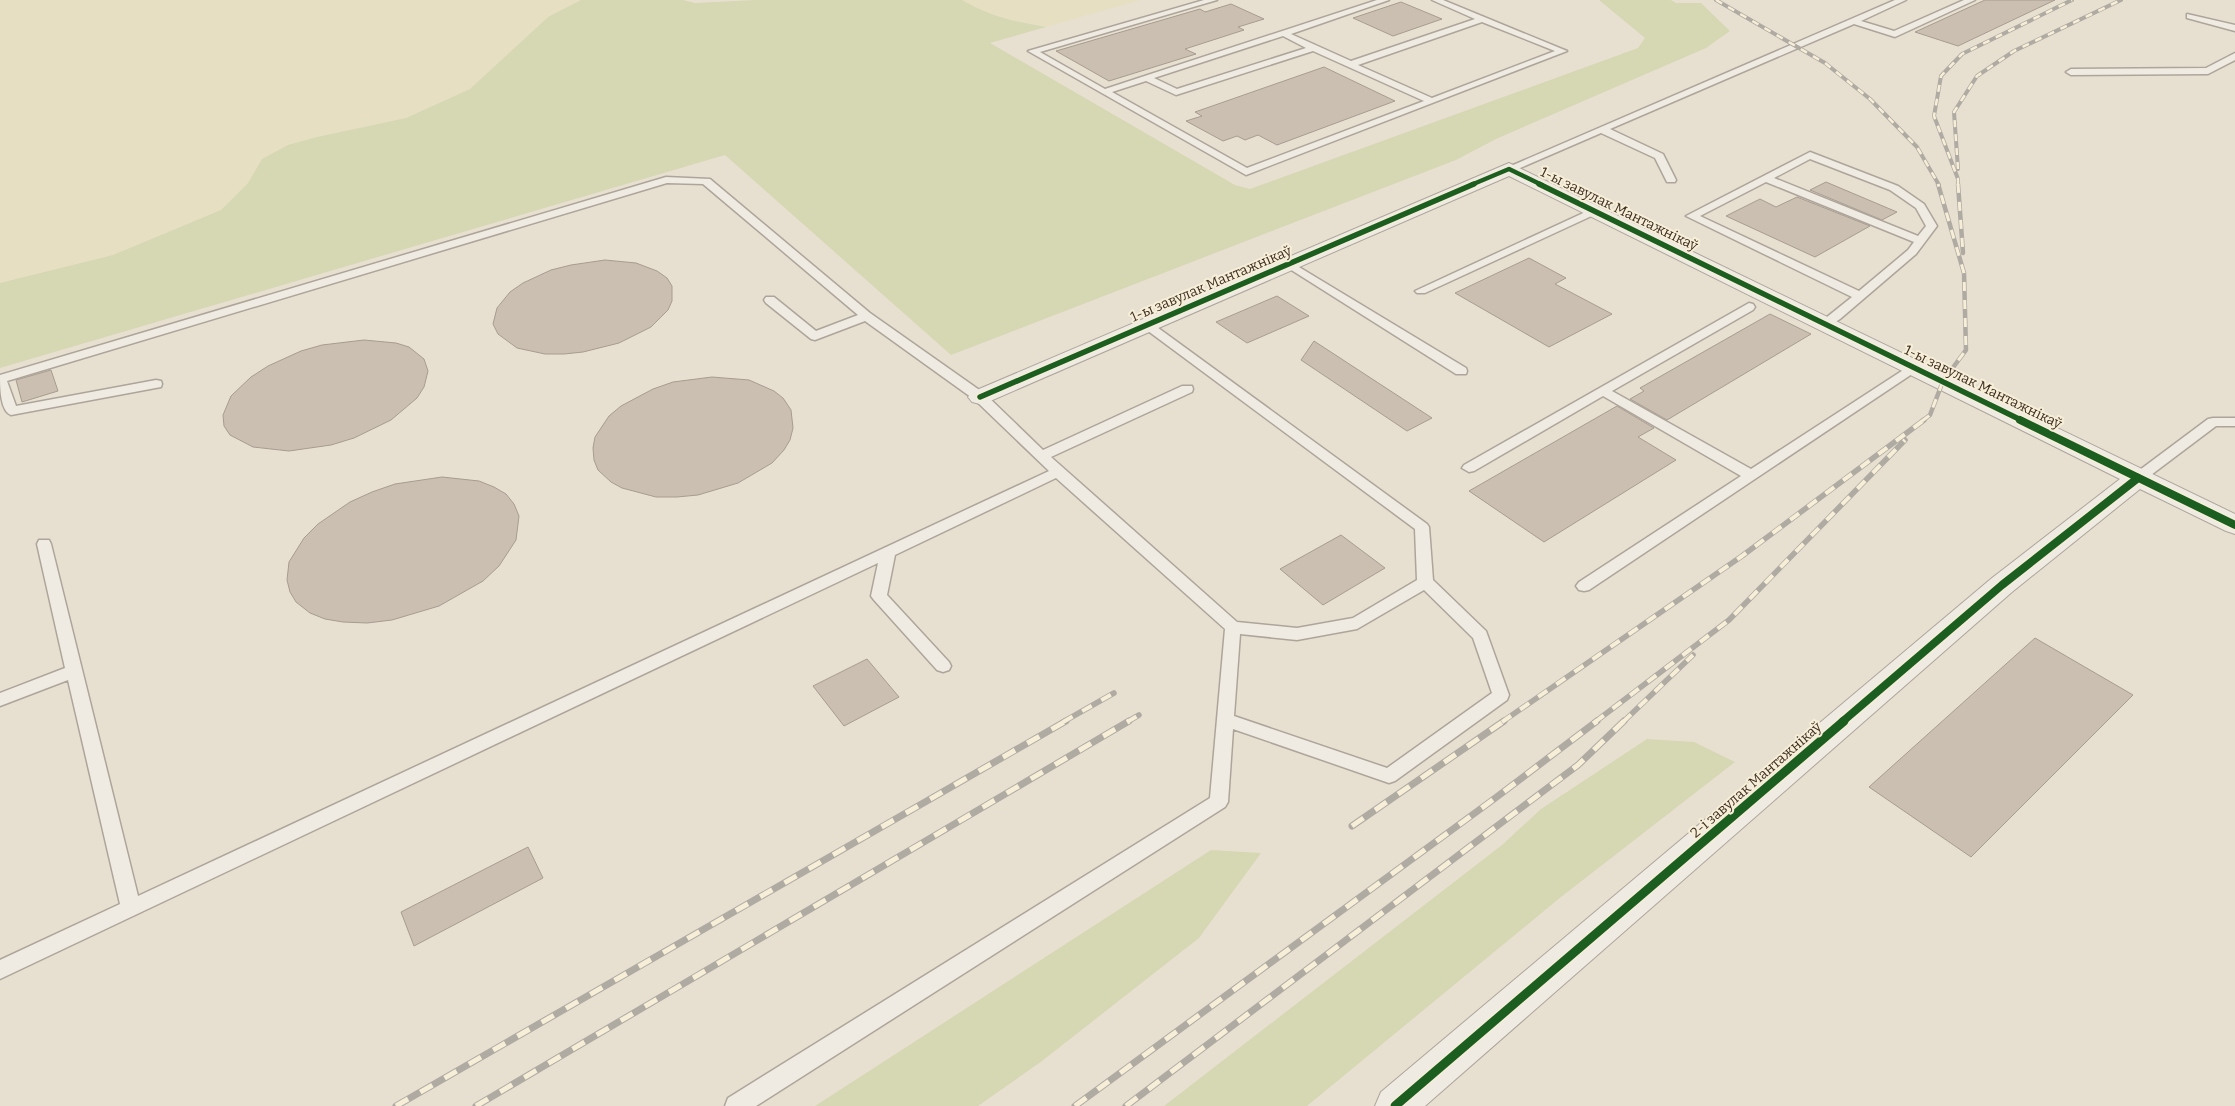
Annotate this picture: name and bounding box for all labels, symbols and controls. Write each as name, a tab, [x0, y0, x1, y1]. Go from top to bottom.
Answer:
street label: 1-ы завулак Мантажнікаў	[1537, 163, 1701, 255]
street label: 1-ы завулак Мантажнікаў	[1128, 242, 1295, 326]
street label: 1-ы завулак Мантажнікаў	[1901, 341, 2065, 433]
street label: 2-і завулак Мантажнікаў	[1687, 718, 1825, 842]

